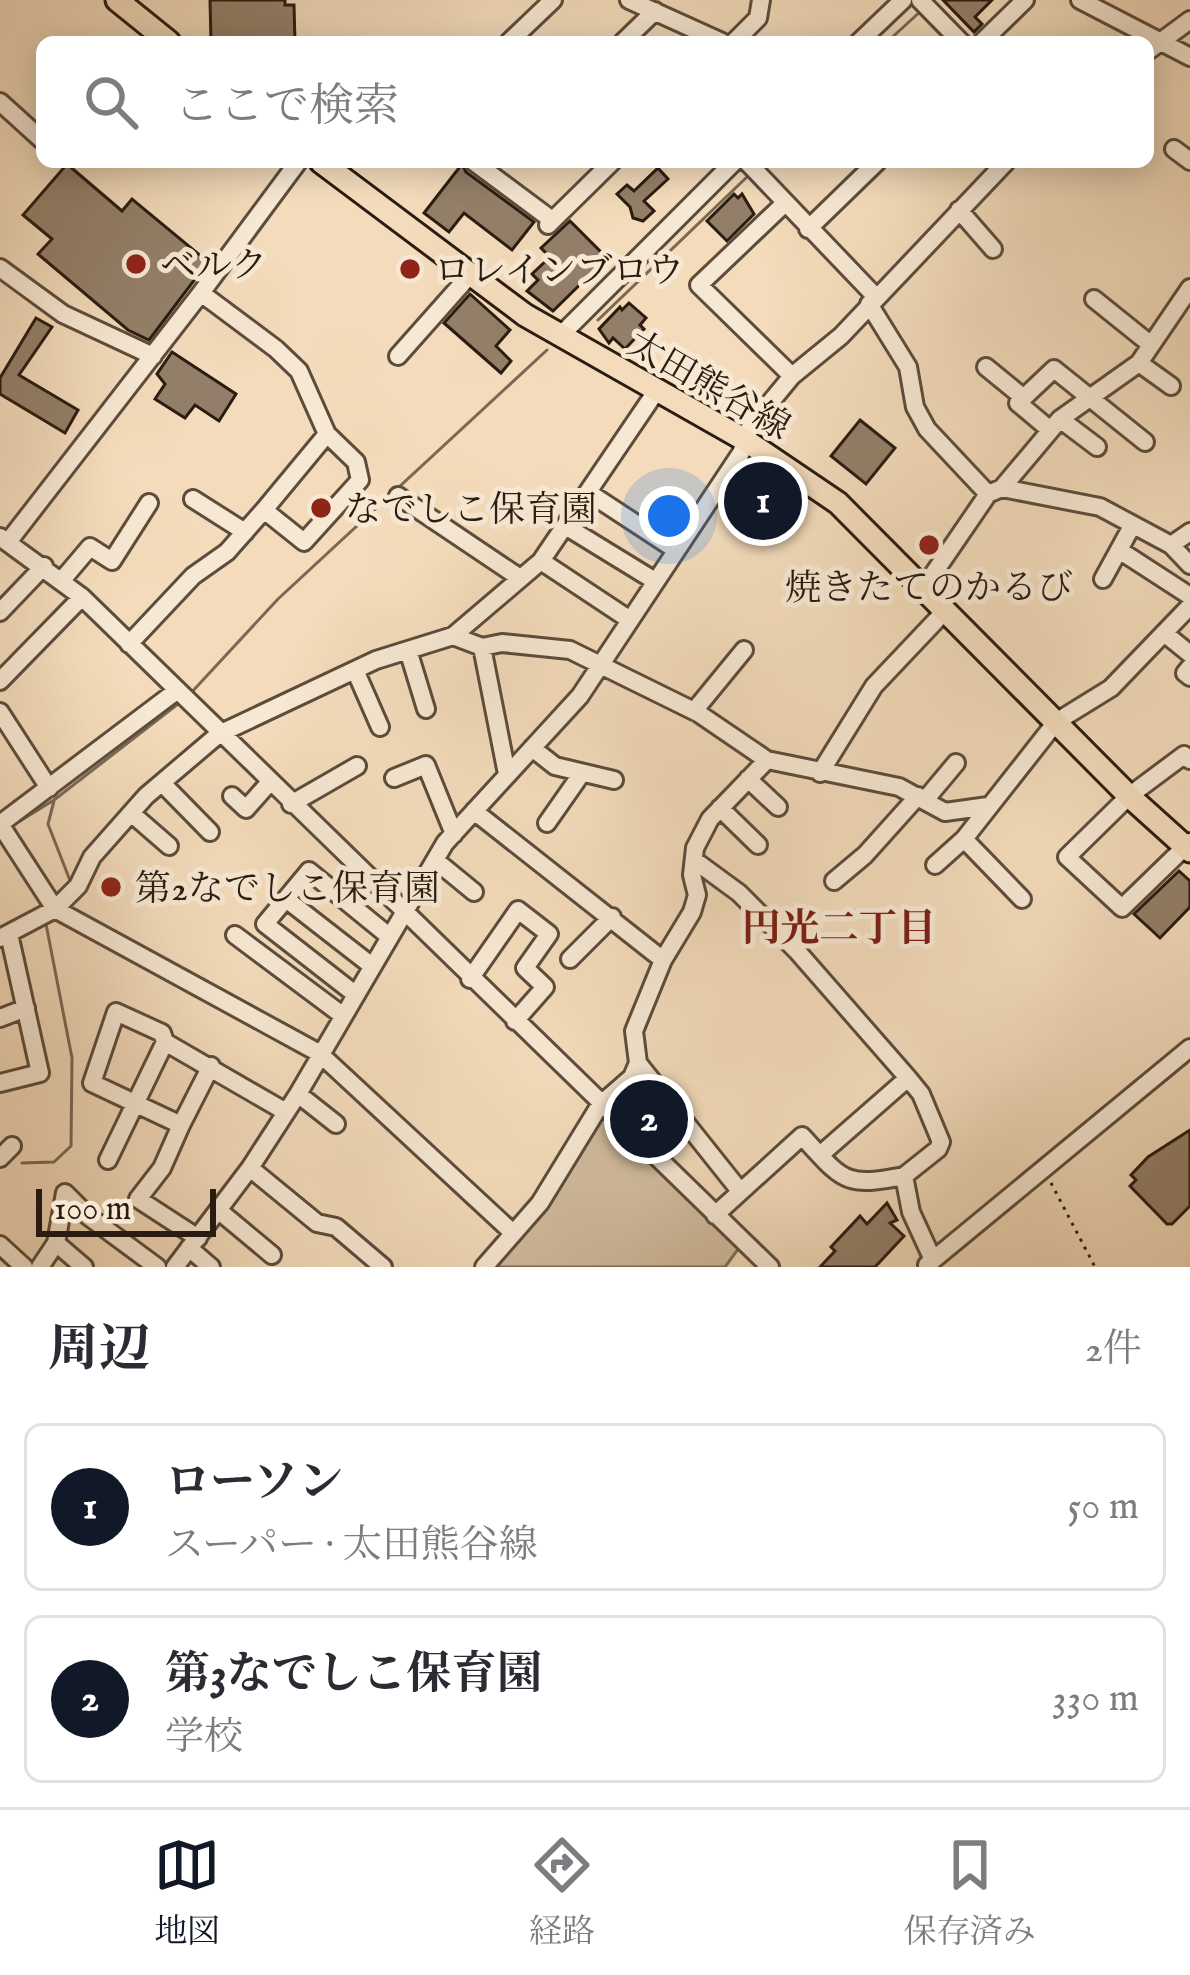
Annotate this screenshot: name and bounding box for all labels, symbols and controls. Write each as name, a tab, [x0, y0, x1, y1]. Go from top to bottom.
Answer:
search box	[36, 36, 1154, 168]
icon: search	[78, 69, 144, 135]
text: ここで検索	[174, 79, 399, 136]
place label: ベルク	[160, 244, 267, 290]
place label: ロレインブロウ	[434, 249, 684, 295]
marker: ベルク	[123, 251, 149, 277]
marker: ロレインブロウ	[397, 256, 423, 282]
street label: 太田熊谷線	[619, 322, 798, 452]
pin: 1	[724, 456, 802, 546]
your location	[639, 486, 699, 546]
place label: なでしこ保育園	[345, 488, 597, 534]
marker: なでしこ保育園	[308, 495, 334, 521]
marker: 焼きたてのかるび	[916, 532, 942, 558]
place label: 焼きたてのかるび	[785, 566, 1073, 612]
place label: 第2なでしこ保育園	[135, 867, 440, 913]
marker: 第2なでしこ保育園	[98, 874, 124, 900]
district label: 円光二丁目	[741, 906, 937, 955]
pin: 2	[610, 1074, 688, 1164]
scale bar	[36, 1183, 216, 1236]
text: 100 m	[54, 1189, 131, 1231]
text: 周辺	[48, 1319, 150, 1384]
text: 2件	[1085, 1326, 1142, 1375]
text: ローソン	[165, 1455, 343, 1512]
text: 1	[83, 1483, 97, 1532]
text: 50 m	[1067, 1483, 1139, 1532]
text: スーパー · 太田熊谷線	[165, 1522, 538, 1571]
text: 第3なでしこ保育園	[165, 1647, 542, 1704]
text: 2	[81, 1675, 99, 1724]
text: 330 m	[1052, 1675, 1139, 1724]
text: 学校	[165, 1714, 243, 1763]
tab: 地図	[154, 1832, 220, 1954]
tab: 経路	[529, 1832, 595, 1954]
tab: 保存済み	[904, 1832, 1036, 1954]

